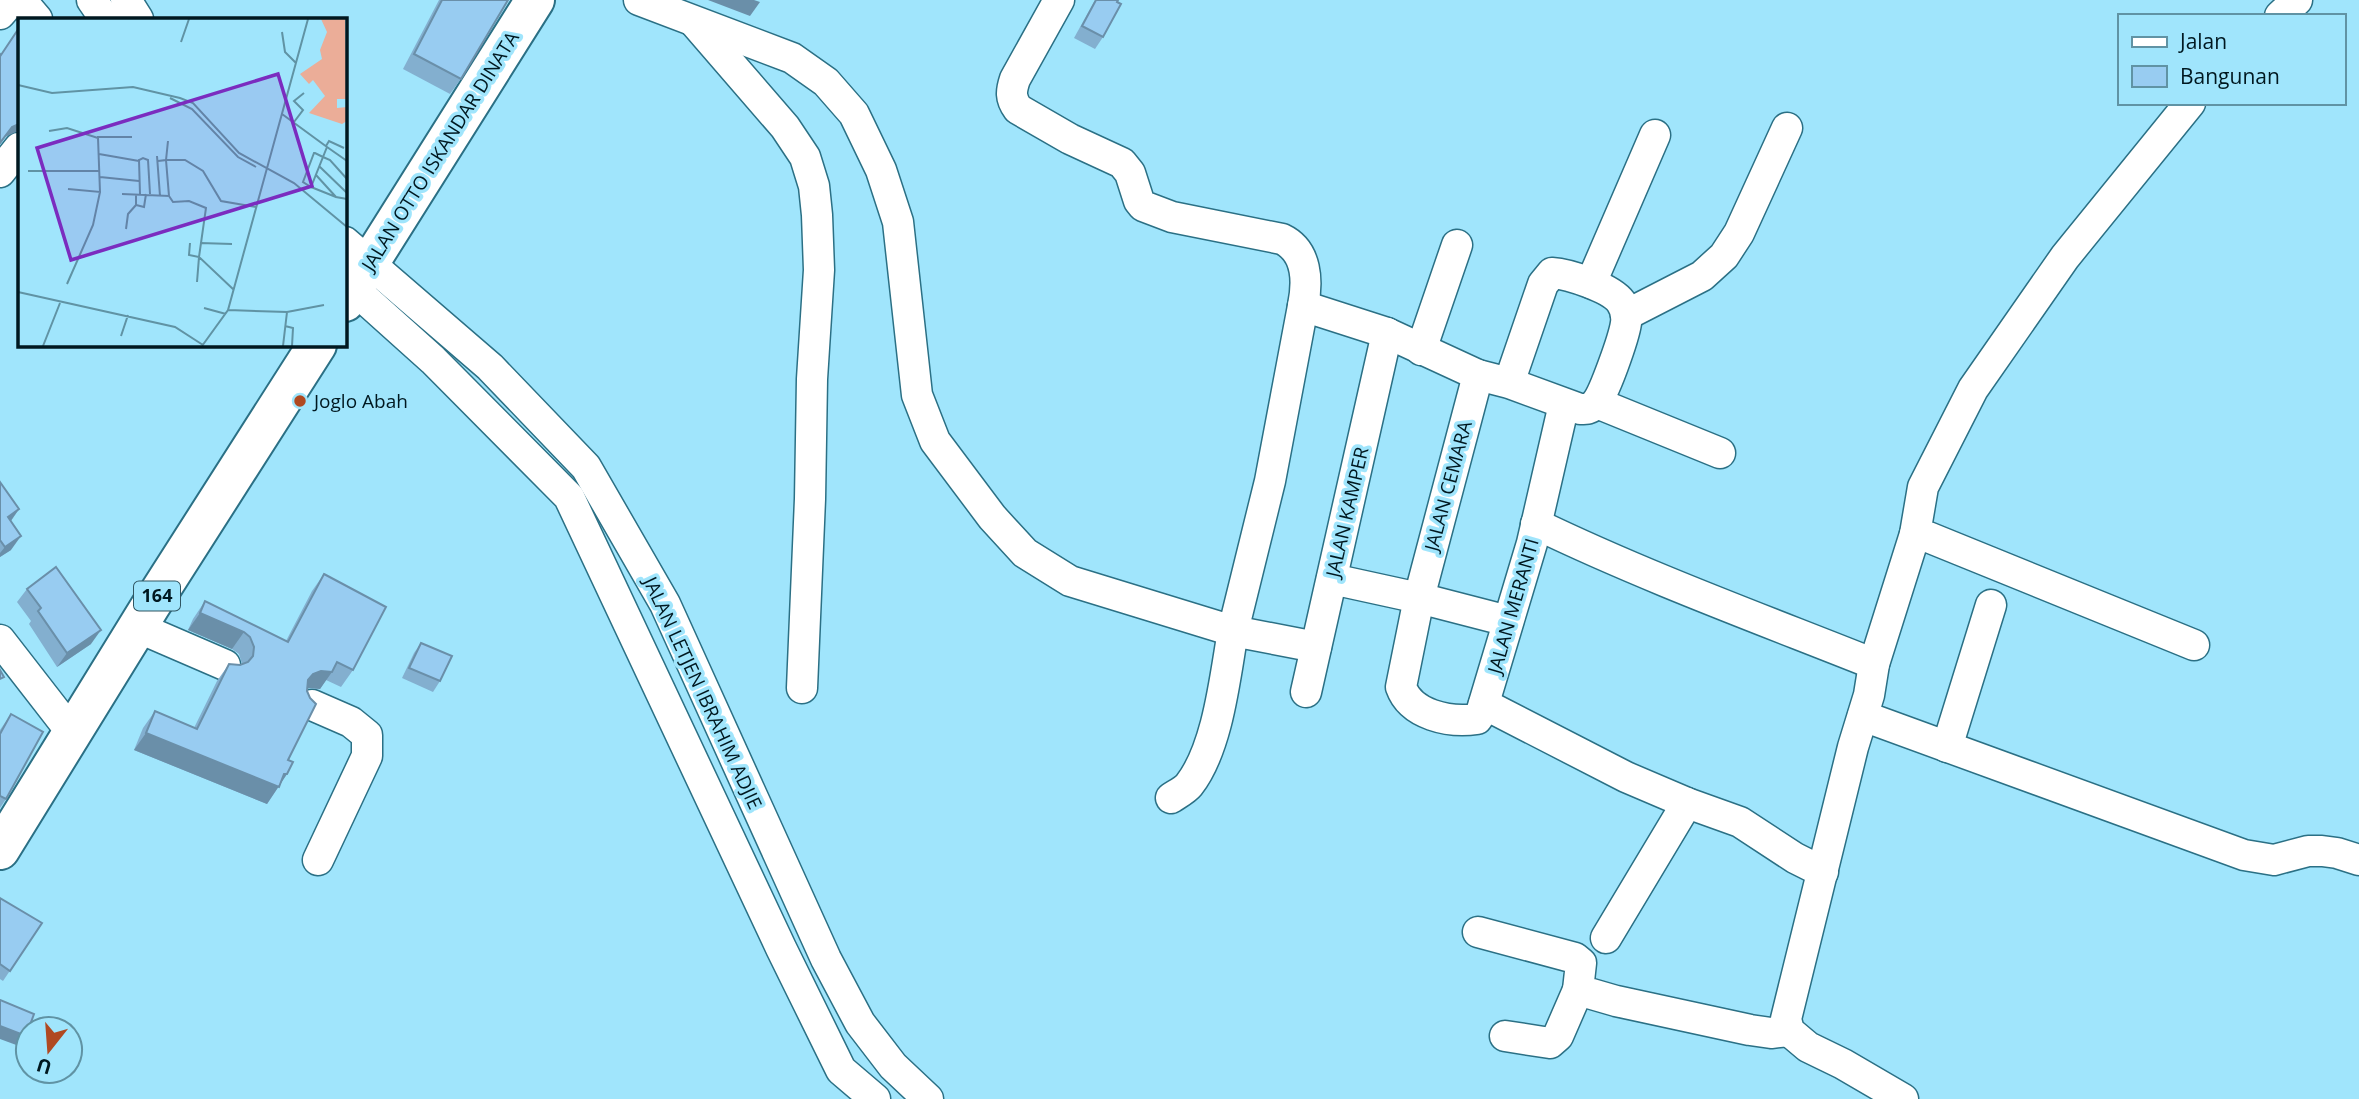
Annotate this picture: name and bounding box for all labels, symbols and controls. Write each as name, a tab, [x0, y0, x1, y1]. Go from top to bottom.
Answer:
legend	[2118, 14, 2345, 105]
inset map	[18, 18, 346, 346]
street label: JALAN OTTO ISKANDAR DINATA	[354, 26, 525, 277]
text: Jalan	[2178, 27, 2227, 55]
text: Bangunan	[2180, 62, 2280, 90]
place label: Joglo Abah	[312, 388, 408, 414]
marker: Joglo Abah	[292, 393, 308, 409]
street label: JALAN CEMARA	[1418, 418, 1478, 556]
street label: JALAN KAMPER	[1319, 444, 1375, 582]
street label: JALAN MERANTI	[1481, 535, 1545, 679]
street label: JALAN LETJEN IBRAHIM ADJIE	[637, 571, 768, 813]
road number: 164	[134, 582, 180, 610]
north arrow	[14, 1015, 84, 1085]
text: U	[33, 1052, 55, 1081]

